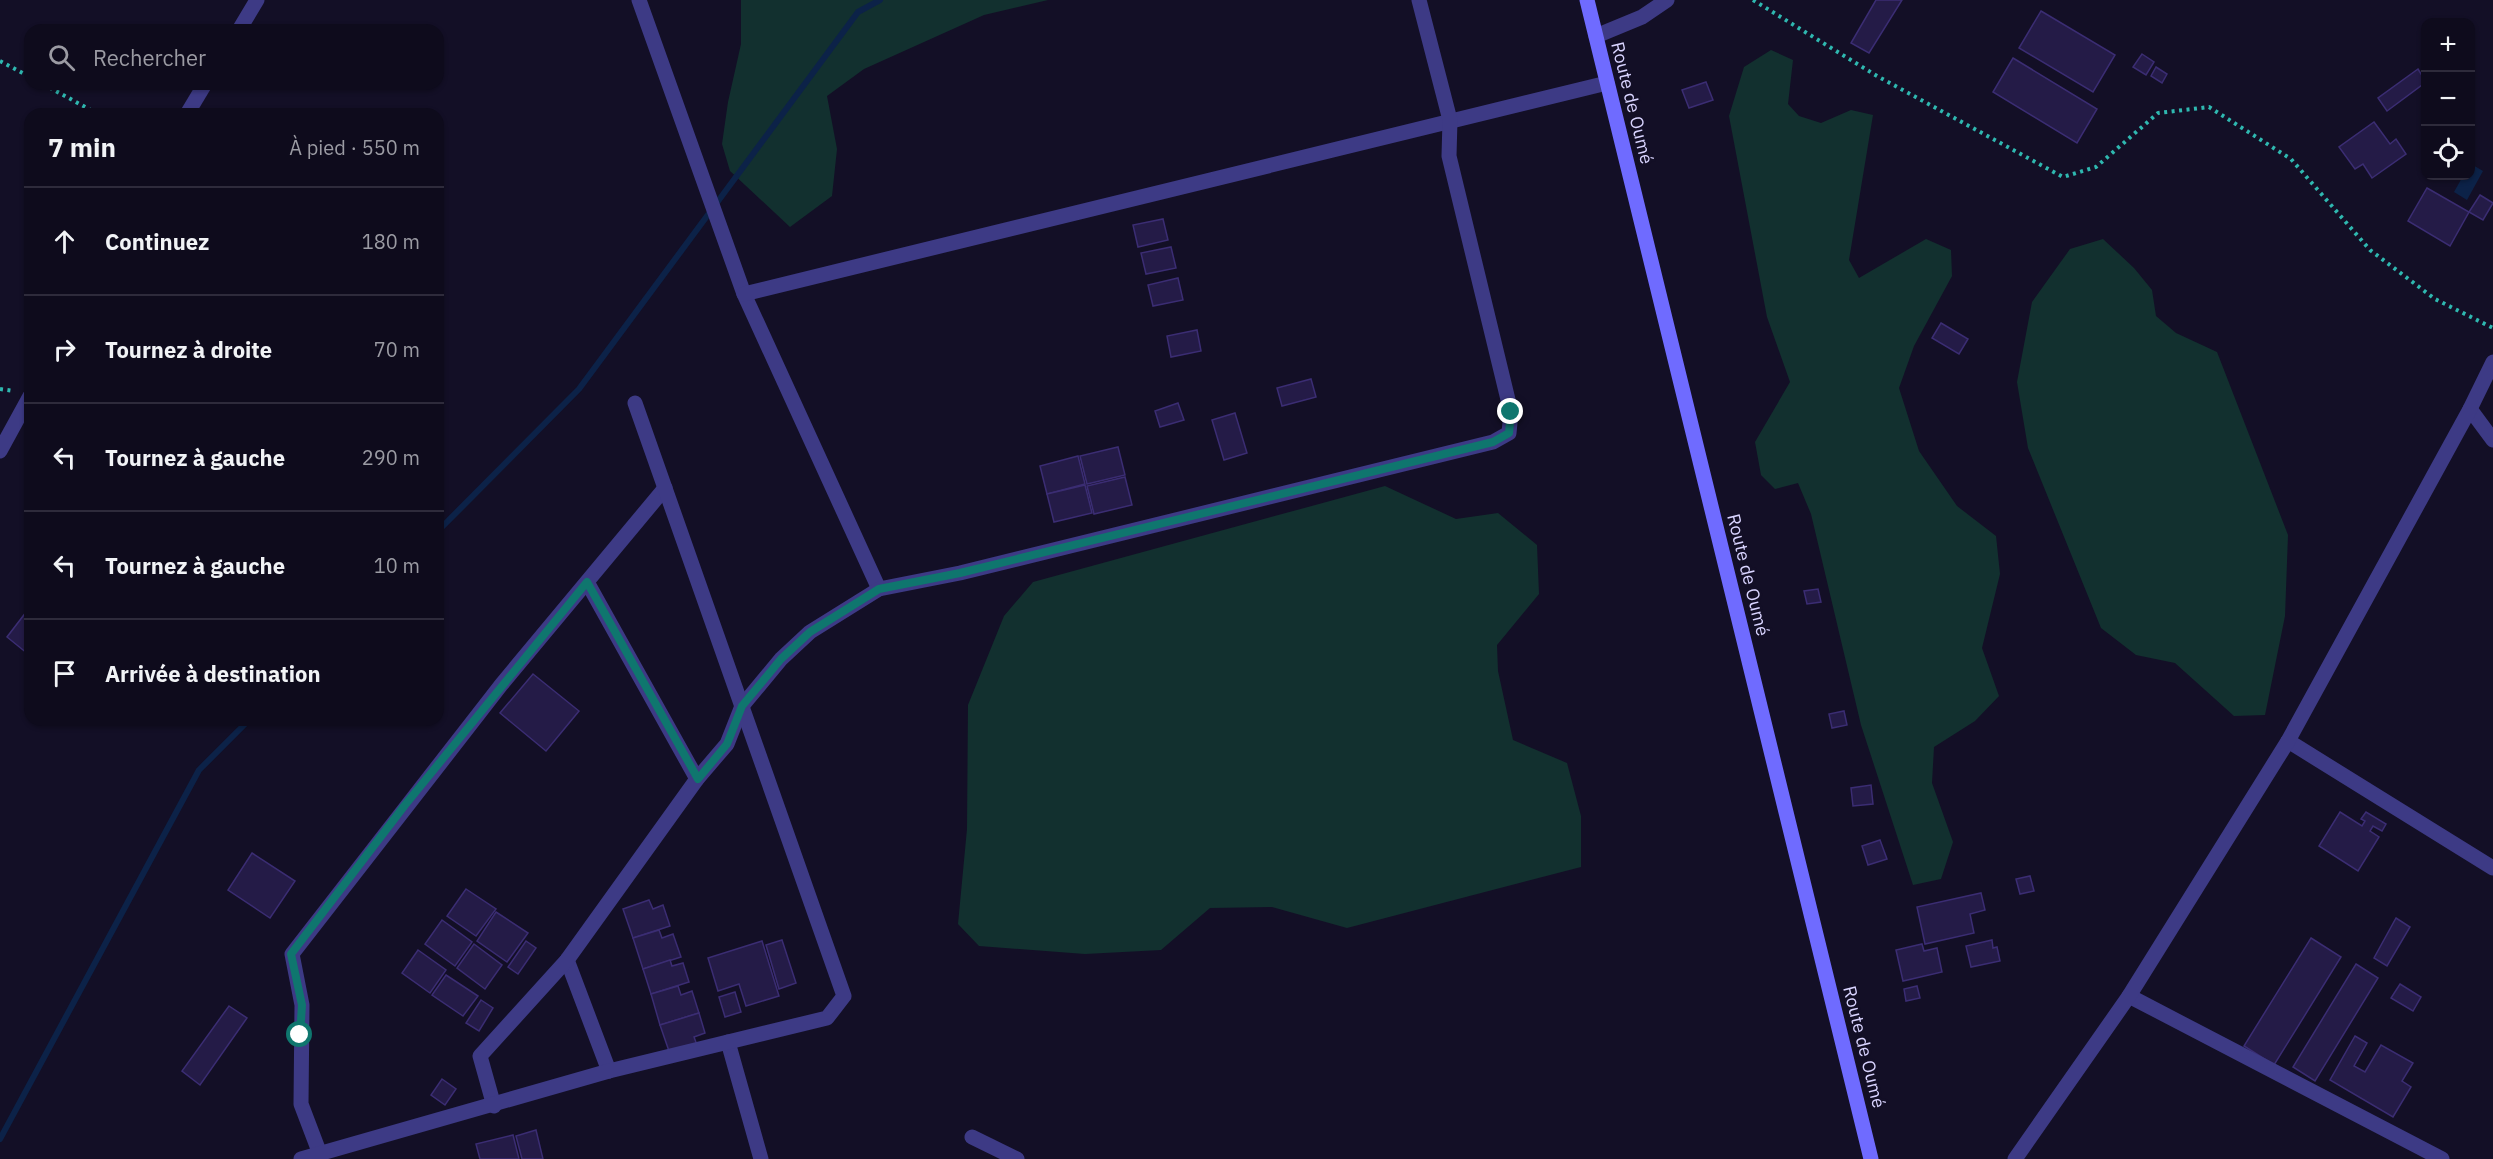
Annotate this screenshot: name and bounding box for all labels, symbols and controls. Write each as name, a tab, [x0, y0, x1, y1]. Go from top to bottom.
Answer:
map controls	[2421, 18, 2475, 180]
button: +	[2421, 18, 2475, 72]
search box	[24, 24, 444, 90]
street label: Route de Oumé	[1606, 39, 1659, 166]
icon: search	[45, 41, 78, 74]
text: Rechercher	[93, 43, 206, 72]
button: −	[2421, 72, 2475, 126]
button: locate	[2421, 126, 2475, 180]
text: 7 min	[48, 130, 116, 164]
text: À pied · 550 m	[289, 134, 420, 161]
icon: ahead	[48, 225, 81, 258]
text: Continuez	[105, 227, 209, 256]
text: 180 m	[362, 228, 420, 255]
icon: right	[48, 333, 81, 366]
text: Tournez à droite	[105, 335, 272, 364]
text: 70 m	[374, 336, 420, 363]
route end	[1497, 398, 1523, 424]
icon: left	[48, 441, 81, 474]
text: Tournez à gauche	[105, 443, 285, 472]
text: 290 m	[362, 444, 420, 471]
street label: Route de Oumé	[1722, 511, 1775, 638]
icon: left	[48, 549, 81, 582]
text: Tournez à gauche	[105, 551, 285, 580]
text: 10 m	[374, 552, 420, 579]
icon: arrive	[48, 657, 81, 690]
text: Arrivée à destination	[105, 659, 321, 688]
street label: Route de Oumé	[1838, 983, 1891, 1110]
route start	[286, 1021, 312, 1047]

